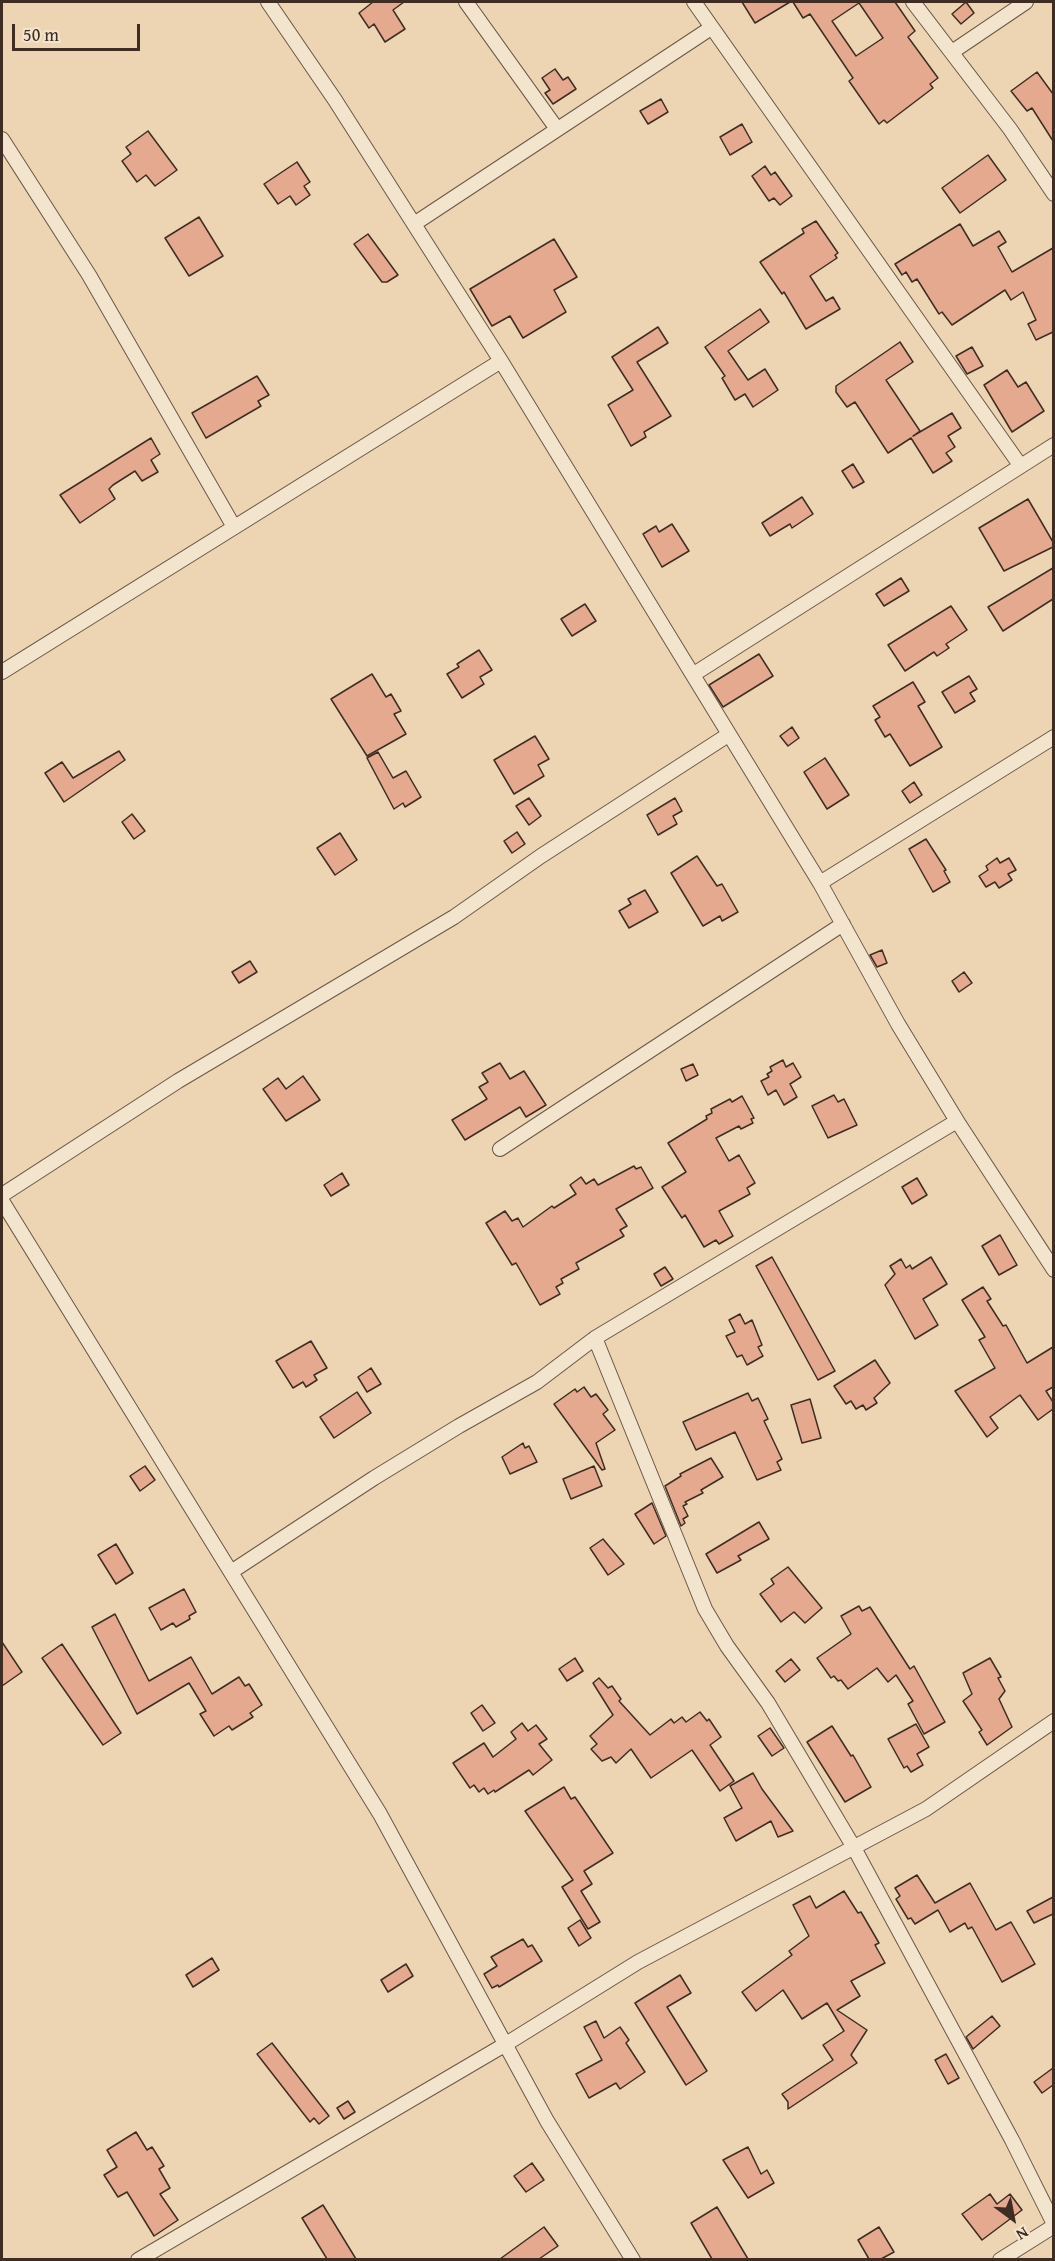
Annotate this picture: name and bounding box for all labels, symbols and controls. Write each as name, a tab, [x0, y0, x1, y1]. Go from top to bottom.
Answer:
scale bar	[15, 12, 142, 50]
text: 50 m	[23, 21, 59, 48]
north arrow	[983, 2189, 1043, 2249]
text: N	[1012, 2221, 1033, 2247]

